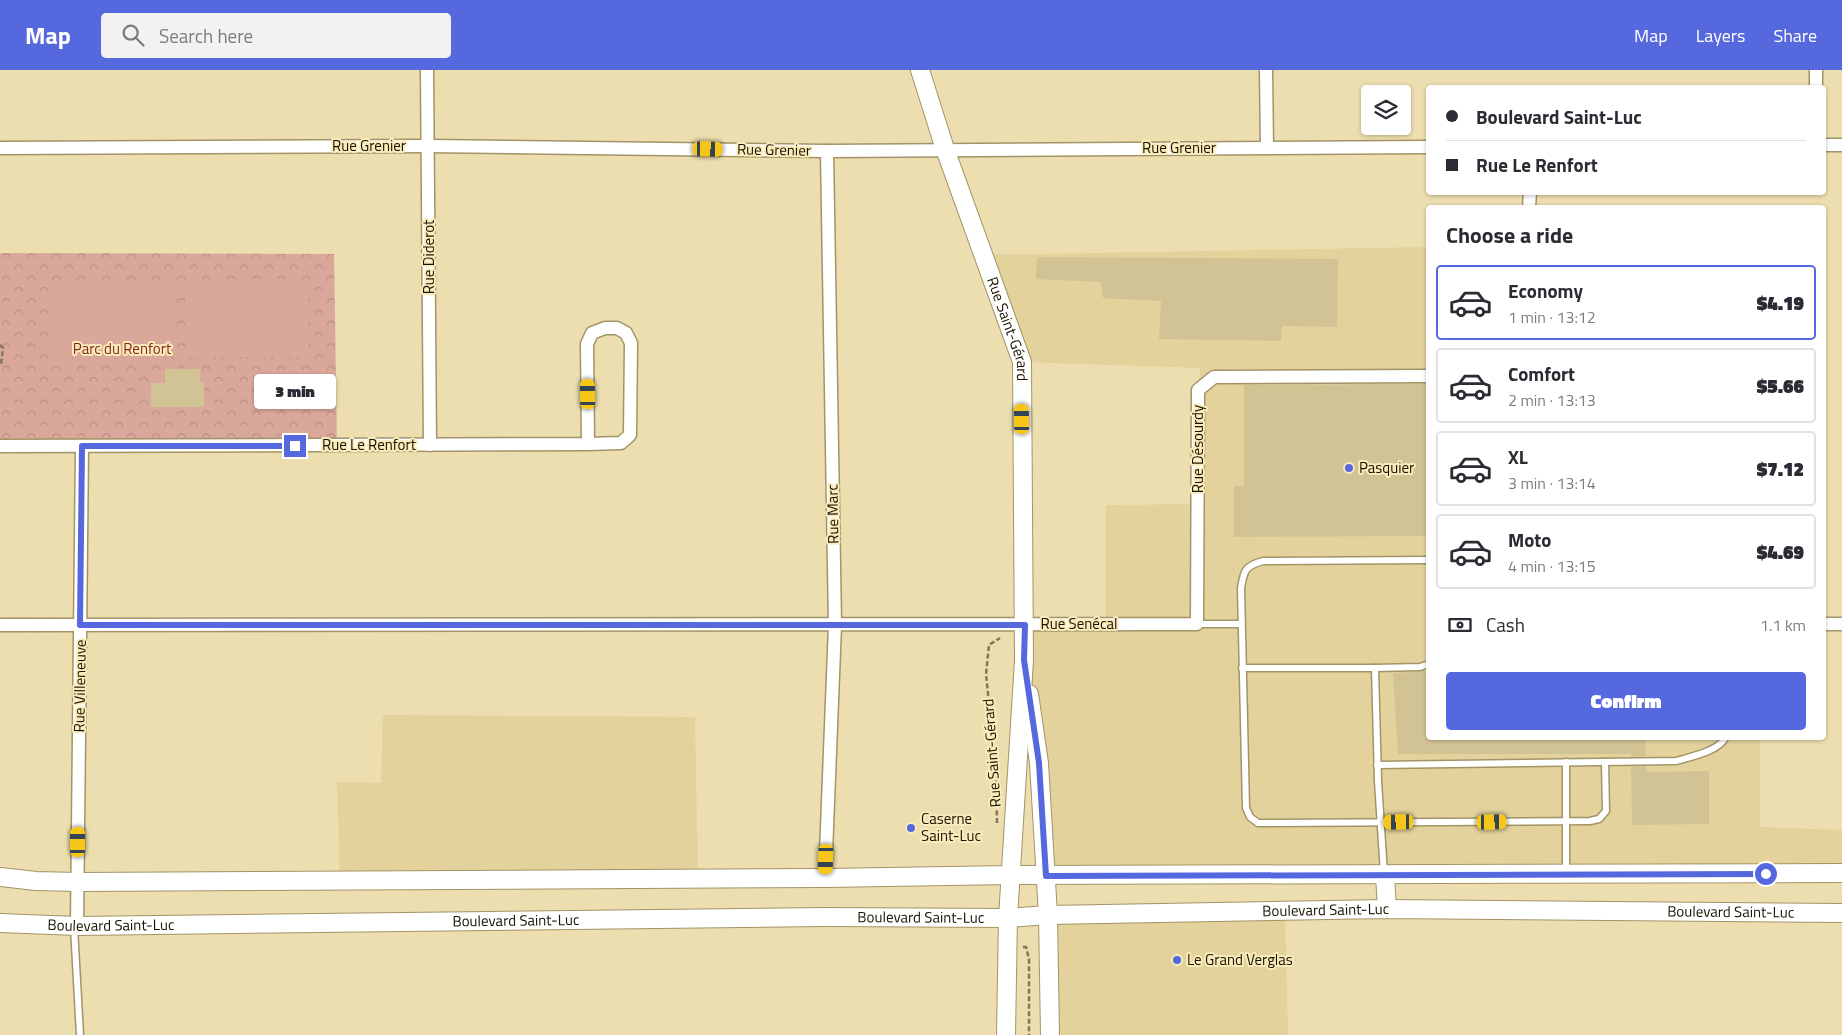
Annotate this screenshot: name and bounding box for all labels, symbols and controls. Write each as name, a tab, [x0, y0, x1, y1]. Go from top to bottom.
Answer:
search box	[101, 13, 451, 58]
text: Map	[25, 17, 71, 53]
icon: search	[119, 21, 147, 49]
text: Search here	[159, 21, 253, 50]
text: Map	[1634, 22, 1668, 49]
text: Layers	[1696, 22, 1745, 49]
text: Share	[1773, 22, 1817, 49]
map controls	[1361, 85, 1411, 135]
button: layers	[1361, 85, 1411, 135]
text: Boulevard Saint-Luc	[1476, 102, 1642, 131]
street label: Rue Grenier	[332, 134, 406, 157]
street label: Rue Grenier	[1142, 136, 1216, 159]
street label: Rue Grenier	[737, 137, 811, 162]
car	[692, 141, 723, 157]
text: Rue Le Renfort	[1476, 150, 1598, 179]
text: Choose a ride	[1446, 218, 1573, 252]
street label: Rue Diderot	[417, 219, 440, 294]
street label: Rue Saint-Gérard	[981, 273, 1034, 381]
text: Economy	[1508, 276, 1583, 305]
icon: car	[1448, 280, 1493, 325]
text: $4.19	[1757, 288, 1804, 317]
text: 1 min · 13:12	[1508, 305, 1596, 329]
park label: Parc du Renfort	[73, 337, 172, 360]
text: Comfort	[1508, 359, 1575, 388]
icon: car	[1448, 363, 1493, 408]
text: $5.66	[1757, 371, 1804, 400]
callout: 3 min	[254, 374, 336, 408]
text: 3 min	[275, 379, 315, 403]
car	[580, 379, 595, 409]
text: 2 min · 13:13	[1508, 388, 1596, 412]
car	[1014, 404, 1029, 434]
street label: Rue Désourdy	[1186, 405, 1209, 493]
street label: Rue Le Renfort	[322, 433, 417, 456]
route end	[284, 435, 306, 457]
text: XL	[1508, 442, 1528, 471]
icon: car	[1448, 446, 1493, 491]
text: $7.12	[1757, 454, 1804, 483]
place label: Pasquier	[1359, 456, 1414, 479]
marker: Pasquier	[1343, 462, 1355, 474]
text: 3 min · 13:14	[1508, 471, 1596, 495]
street label: Rue Marc	[820, 484, 845, 544]
text: Moto	[1508, 525, 1551, 554]
icon: car	[1448, 529, 1493, 574]
text: $4.69	[1757, 537, 1804, 566]
text: 4 min · 13:15	[1508, 554, 1596, 578]
text: Cash	[1486, 610, 1525, 639]
icon: cash	[1446, 611, 1474, 639]
street label: Rue Senécal	[1041, 612, 1117, 635]
text: 1.1 km	[1760, 613, 1806, 637]
street label: Rue Villeneuve	[67, 639, 92, 733]
button: Confirm	[1446, 672, 1806, 730]
street label: Rue Saint-Gérard	[976, 698, 1007, 808]
place label: Caserne Saint-Luc	[921, 807, 981, 847]
car	[1383, 814, 1414, 830]
car	[1476, 814, 1507, 830]
marker: Caserne Saint-Luc	[905, 822, 917, 834]
car	[70, 827, 85, 857]
car	[817, 844, 834, 874]
route start	[1755, 863, 1777, 885]
street label: Boulevard Saint-Luc	[1262, 897, 1389, 922]
street label: Boulevard Saint-Luc	[1667, 899, 1794, 924]
street label: Boulevard Saint-Luc	[857, 905, 984, 929]
street label: Boulevard Saint-Luc	[452, 908, 580, 932]
street label: Boulevard Saint-Luc	[47, 913, 175, 937]
place label: Le Grand Verglas	[1187, 948, 1293, 971]
marker: Le Grand Verglas	[1171, 954, 1183, 966]

